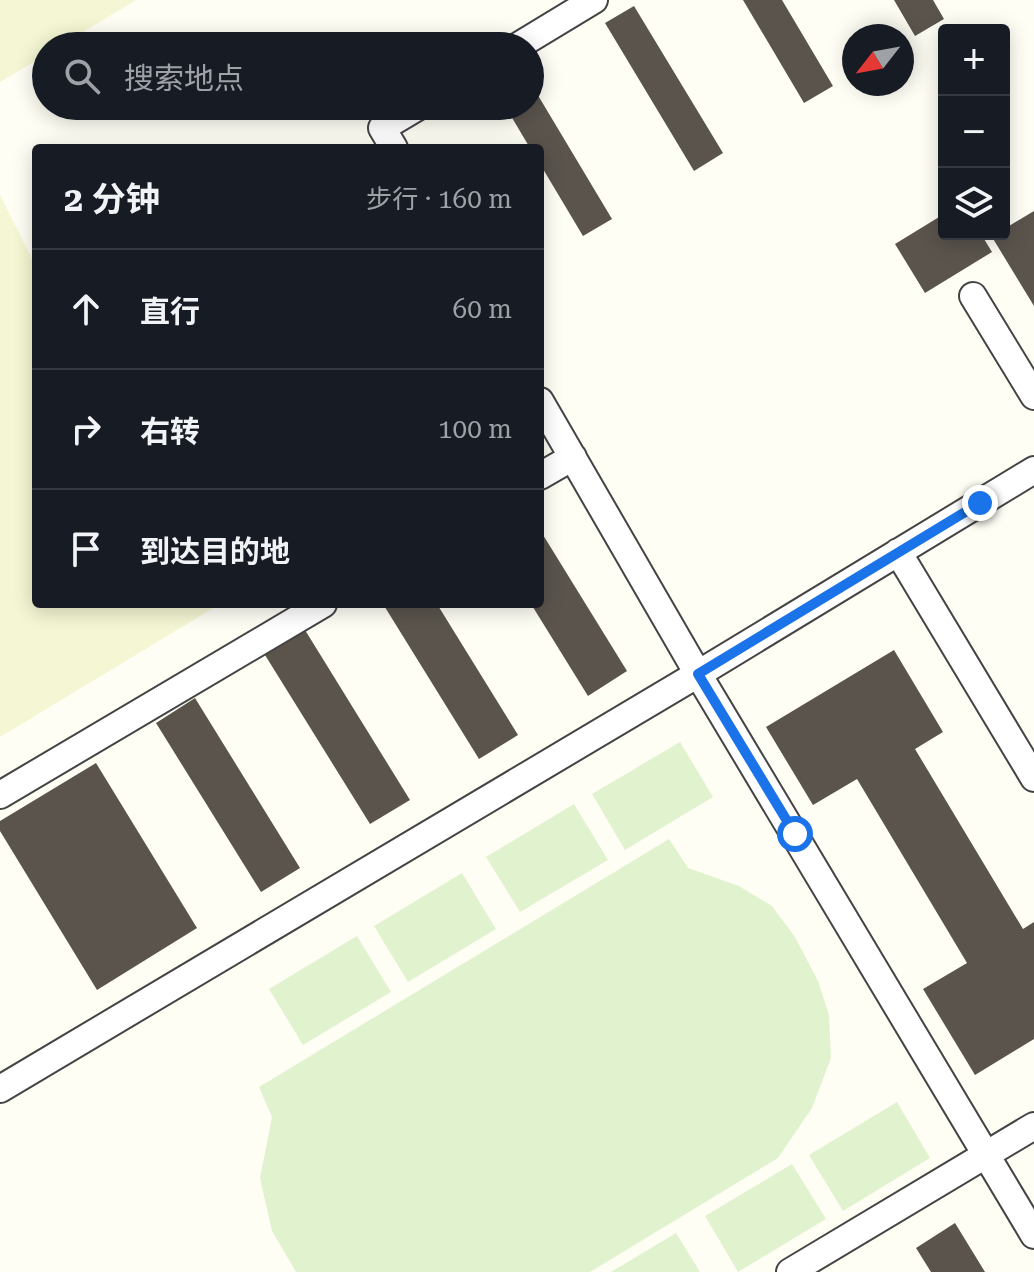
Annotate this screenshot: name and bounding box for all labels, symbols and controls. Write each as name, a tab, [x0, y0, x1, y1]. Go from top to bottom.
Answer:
north arrow	[842, 24, 914, 96]
map controls	[938, 24, 1010, 240]
button: +	[938, 24, 1010, 96]
search box	[32, 32, 544, 120]
icon: search	[60, 54, 104, 98]
text: 搜索地点	[124, 61, 244, 96]
button: −	[938, 96, 1010, 168]
button: layers	[938, 168, 1010, 240]
text: 2 分钟	[64, 179, 160, 219]
text: 步行 · 160 m	[366, 184, 512, 214]
icon: ahead	[64, 287, 108, 331]
text: 直行	[140, 294, 200, 329]
text: 60 m	[453, 294, 512, 324]
icon: right	[64, 407, 108, 451]
text: 右转	[140, 414, 200, 449]
text: 100 m	[438, 414, 512, 444]
route end	[962, 485, 998, 521]
icon: arrive	[64, 527, 108, 571]
text: 到达目的地	[140, 534, 290, 569]
route start	[777, 816, 813, 852]

